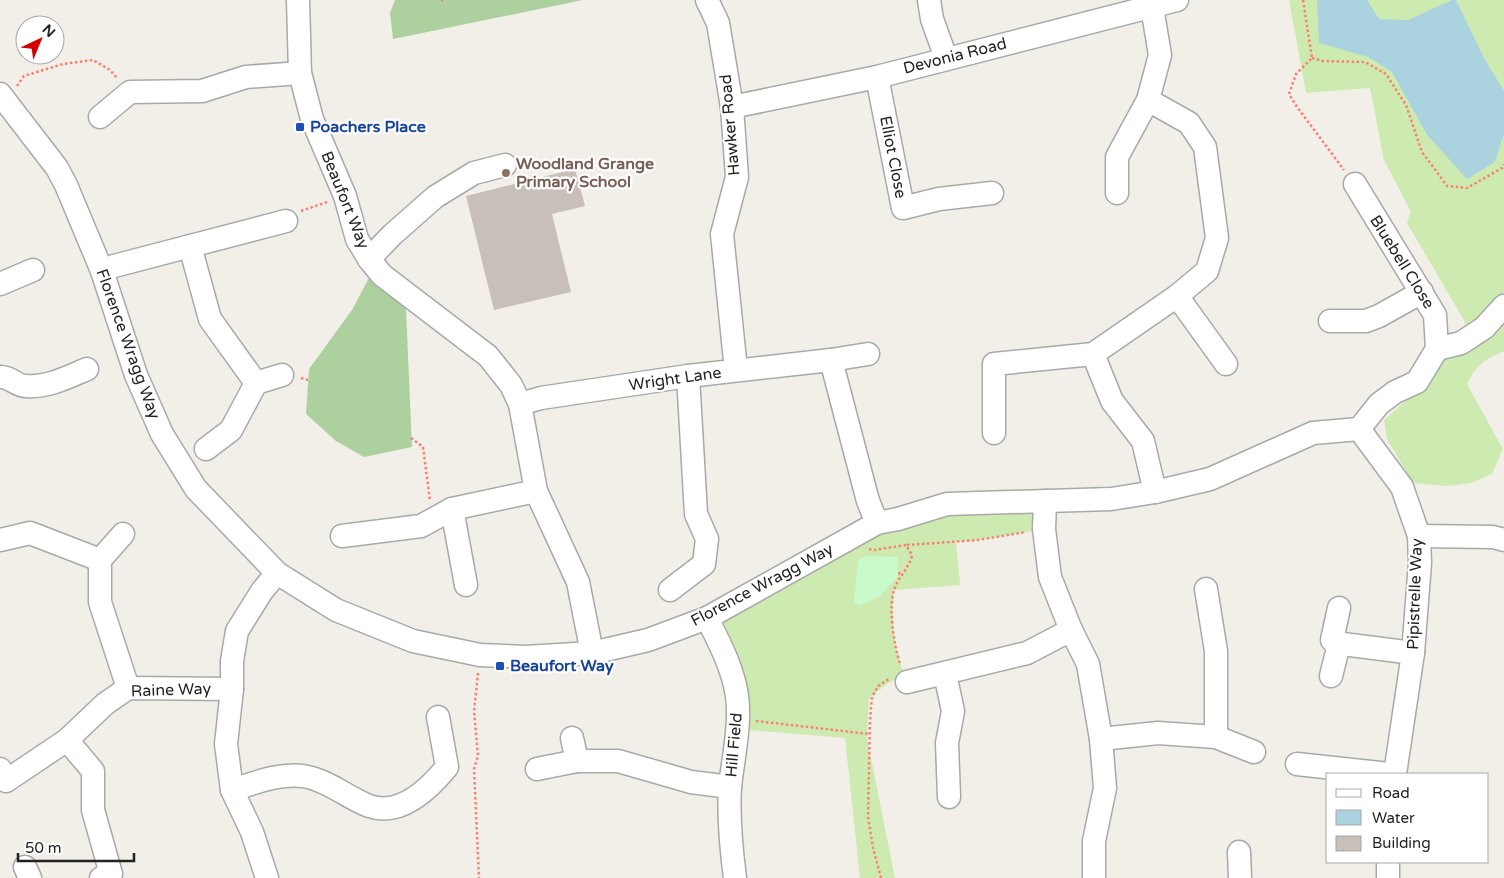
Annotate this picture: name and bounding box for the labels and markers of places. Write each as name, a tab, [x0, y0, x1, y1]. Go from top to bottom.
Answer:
place label: Poachers Place	[310, 117, 426, 137]
marker: Poachers Place	[294, 121, 306, 133]
place label: Woodland Grange Primary School	[516, 154, 654, 192]
marker: Woodland Grange Primary School	[500, 167, 512, 179]
place label: Beaufort Way	[510, 656, 614, 676]
marker: Beaufort Way	[494, 660, 506, 672]

